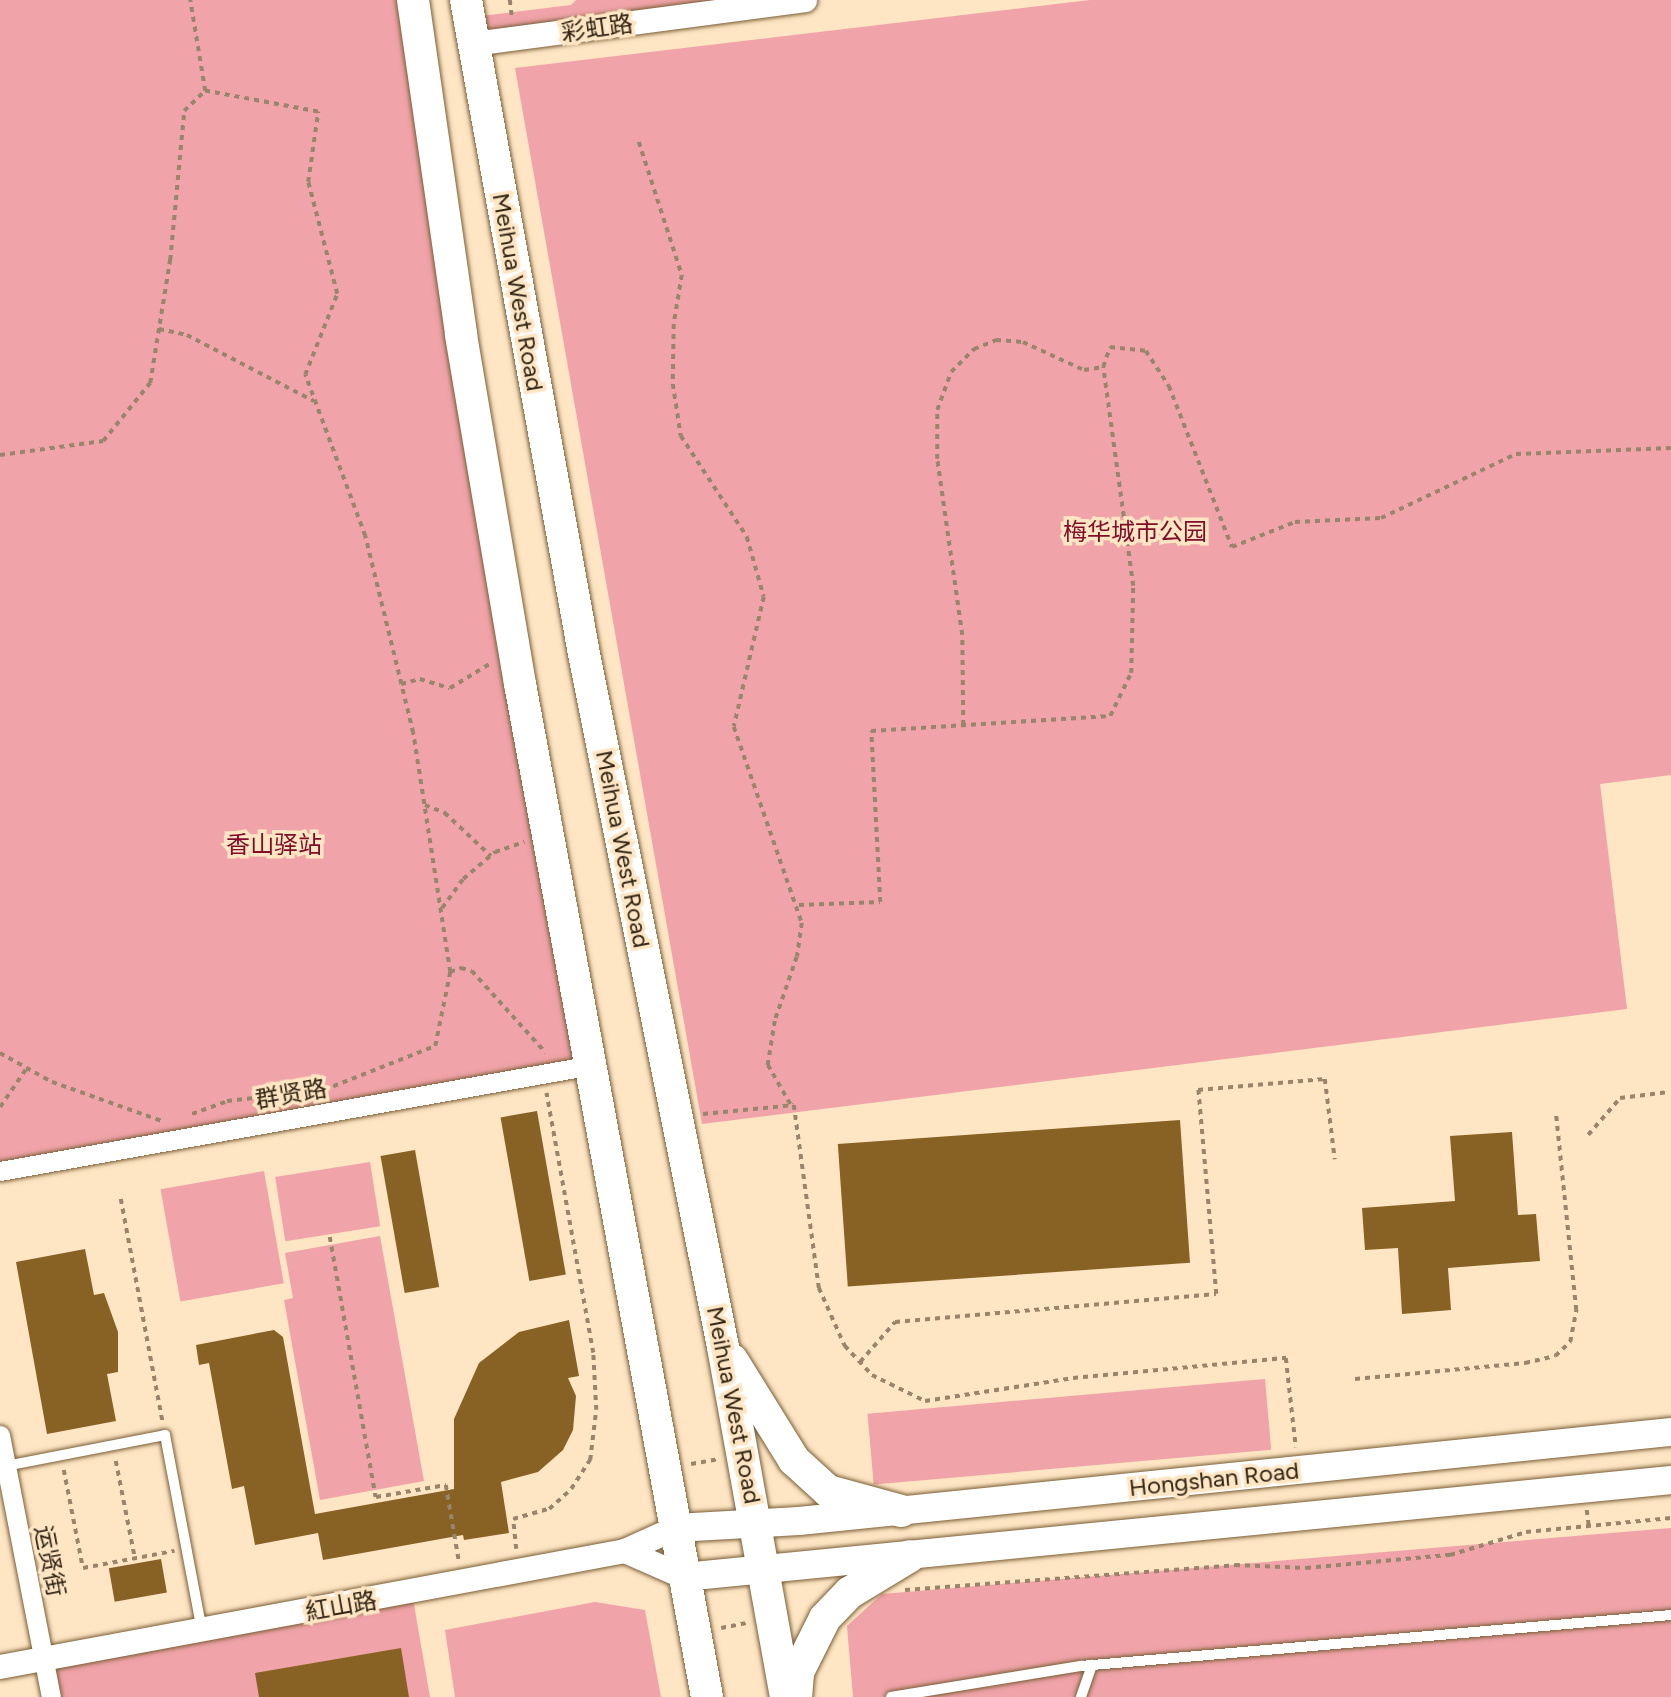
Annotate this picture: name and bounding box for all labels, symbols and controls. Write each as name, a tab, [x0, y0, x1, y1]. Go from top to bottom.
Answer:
street label: 彩虹路	[559, 9, 635, 47]
street label: Meihua West Road	[486, 191, 550, 393]
park label: 梅华城市公园	[1063, 518, 1207, 546]
street label: Meihua West Road	[590, 748, 656, 950]
park label: 香山驿站	[226, 831, 322, 859]
street label: 群贤路	[253, 1074, 329, 1114]
street label: Meihua West Road	[701, 1304, 767, 1506]
street label: Hongshan Road	[1128, 1456, 1300, 1502]
street label: 运贤街	[29, 1523, 71, 1599]
street label: 紅山路	[303, 1586, 379, 1626]

